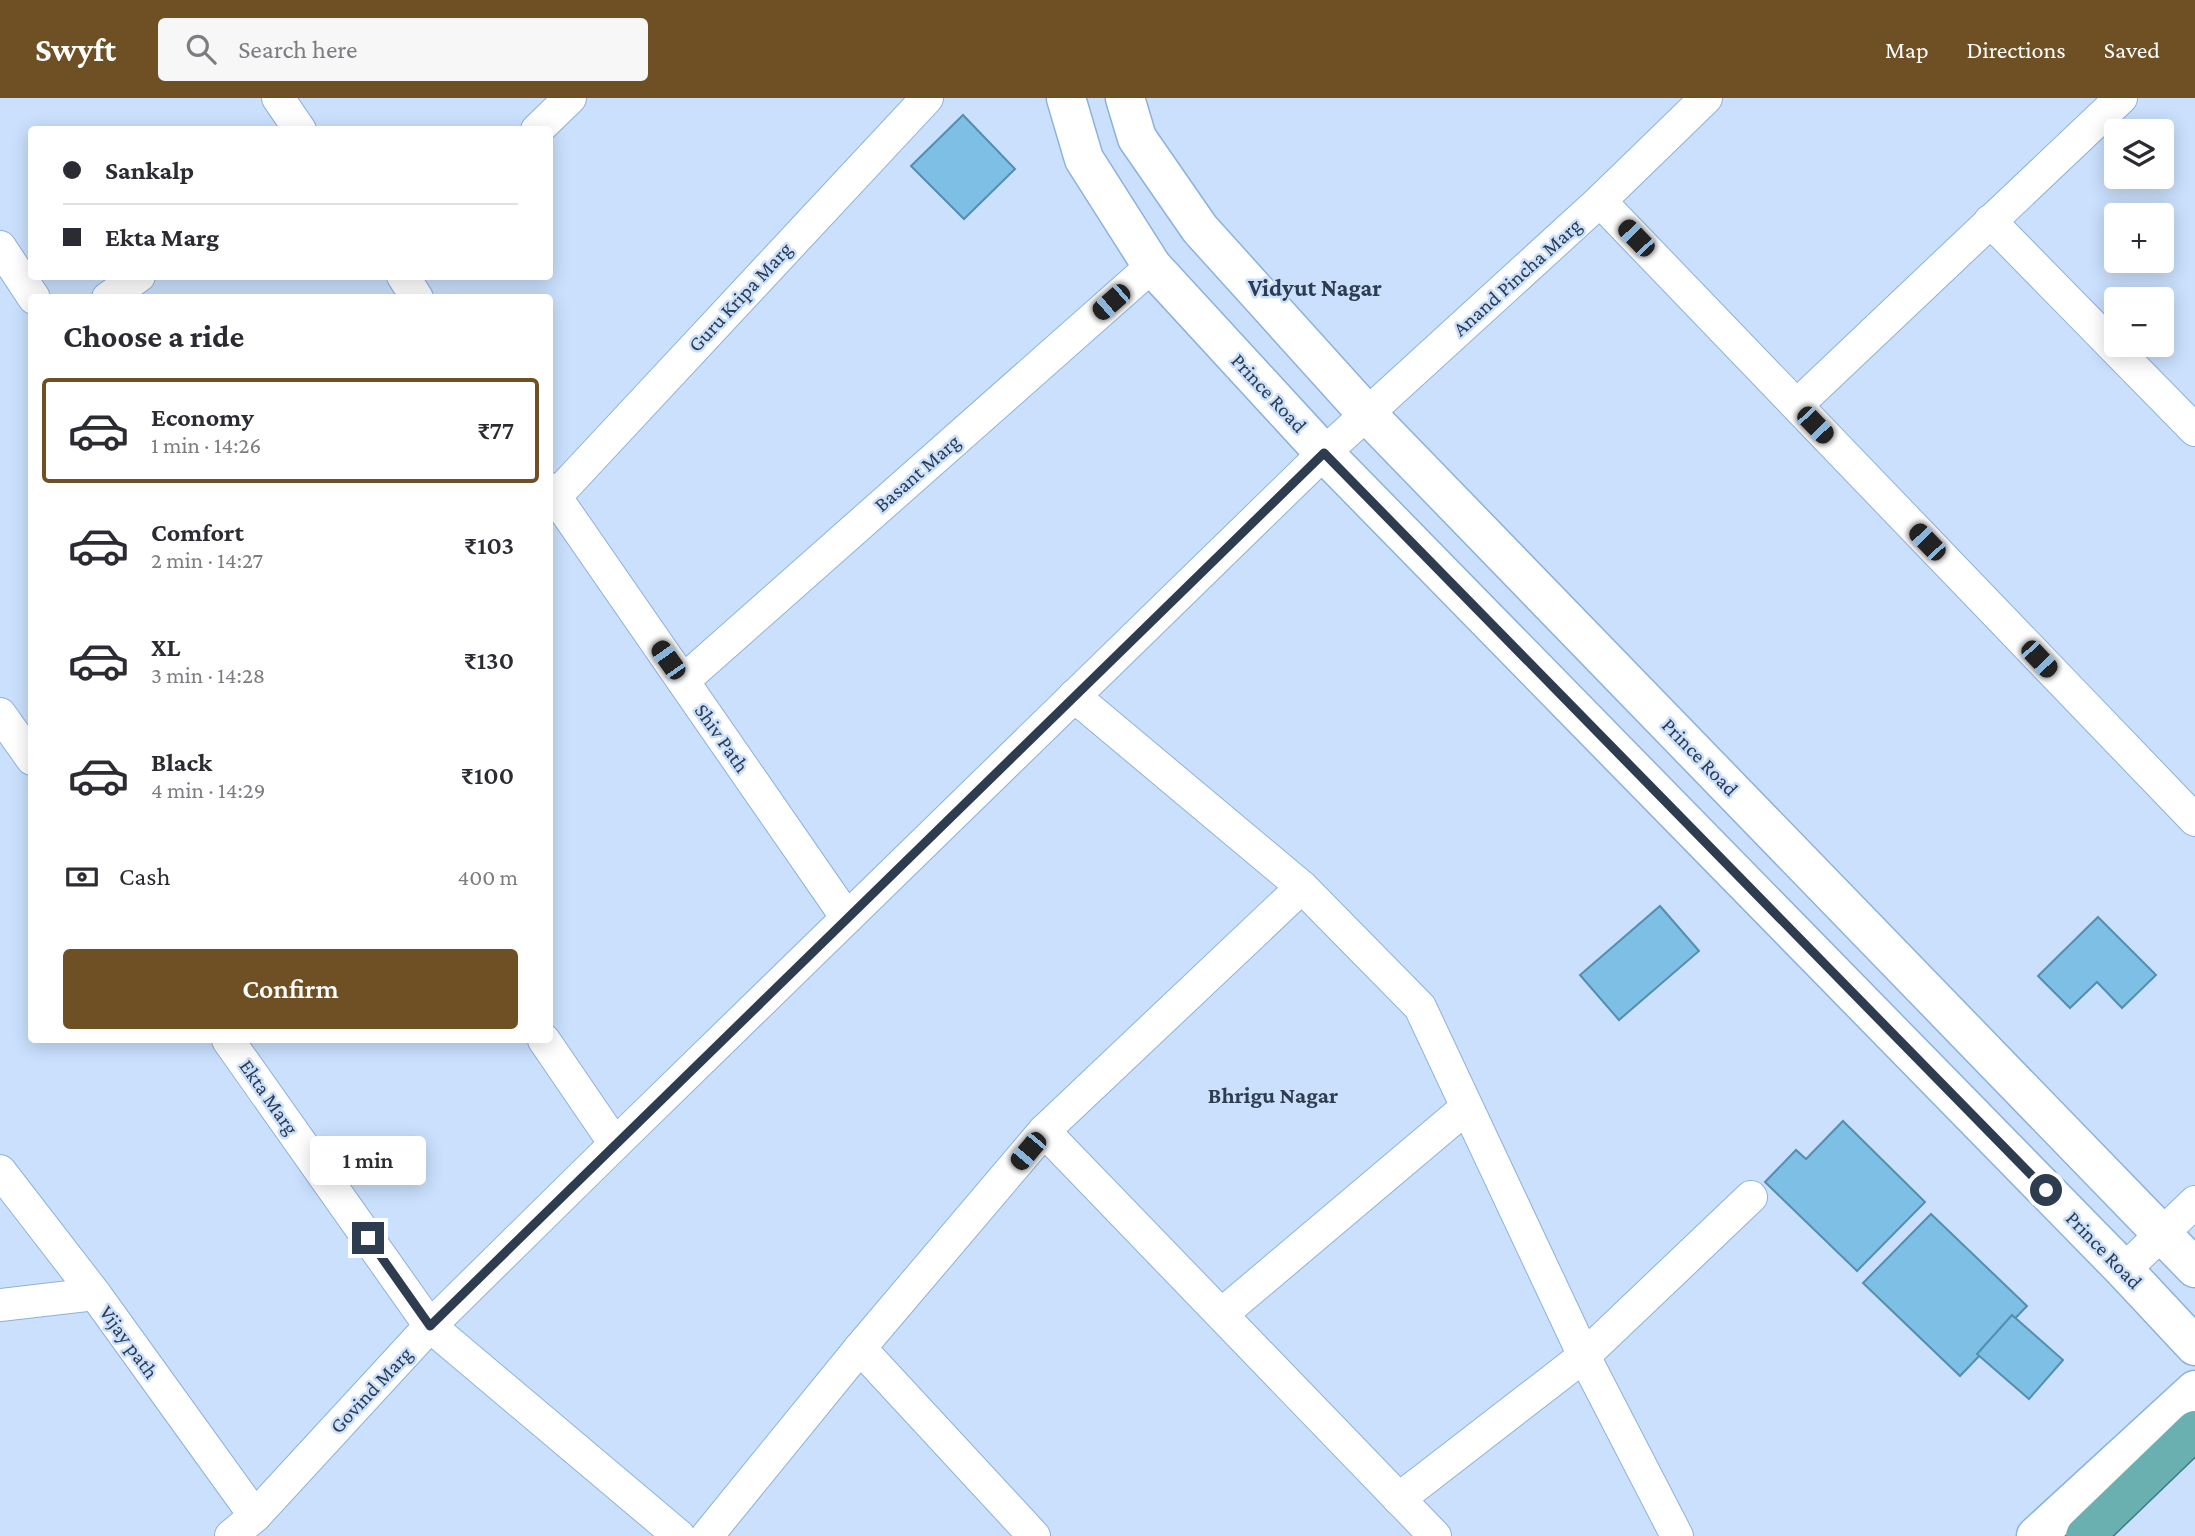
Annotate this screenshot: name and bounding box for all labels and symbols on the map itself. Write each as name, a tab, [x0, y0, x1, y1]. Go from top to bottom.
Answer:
street label: Anand Pincha Marg	[1448, 213, 1586, 341]
car	[1614, 216, 1659, 260]
street label: Guru Kripa Marg	[683, 237, 797, 357]
district label: Vidyut Nagar	[1247, 274, 1382, 301]
car	[1089, 280, 1134, 324]
street label: Prince Road	[1226, 349, 1312, 437]
car	[1793, 403, 1838, 447]
street label: Basant Marg	[869, 429, 965, 517]
car	[1905, 520, 1950, 564]
car	[2017, 636, 2062, 682]
car	[648, 637, 689, 683]
street label: Shiv Path	[690, 699, 754, 777]
street label: Prince Road	[1657, 713, 1743, 801]
street label: Ekta Marg	[234, 1055, 304, 1139]
district label: Bhrigu Nagar	[1208, 1082, 1338, 1108]
car	[1007, 1128, 1050, 1174]
callout: 1 min	[310, 1136, 426, 1186]
route start	[2030, 1174, 2062, 1206]
street label: Prince Road	[2061, 1206, 2147, 1294]
route end	[352, 1222, 384, 1254]
street label: Vijay path	[94, 1301, 164, 1383]
street label: Govind Marg	[325, 1342, 417, 1438]

